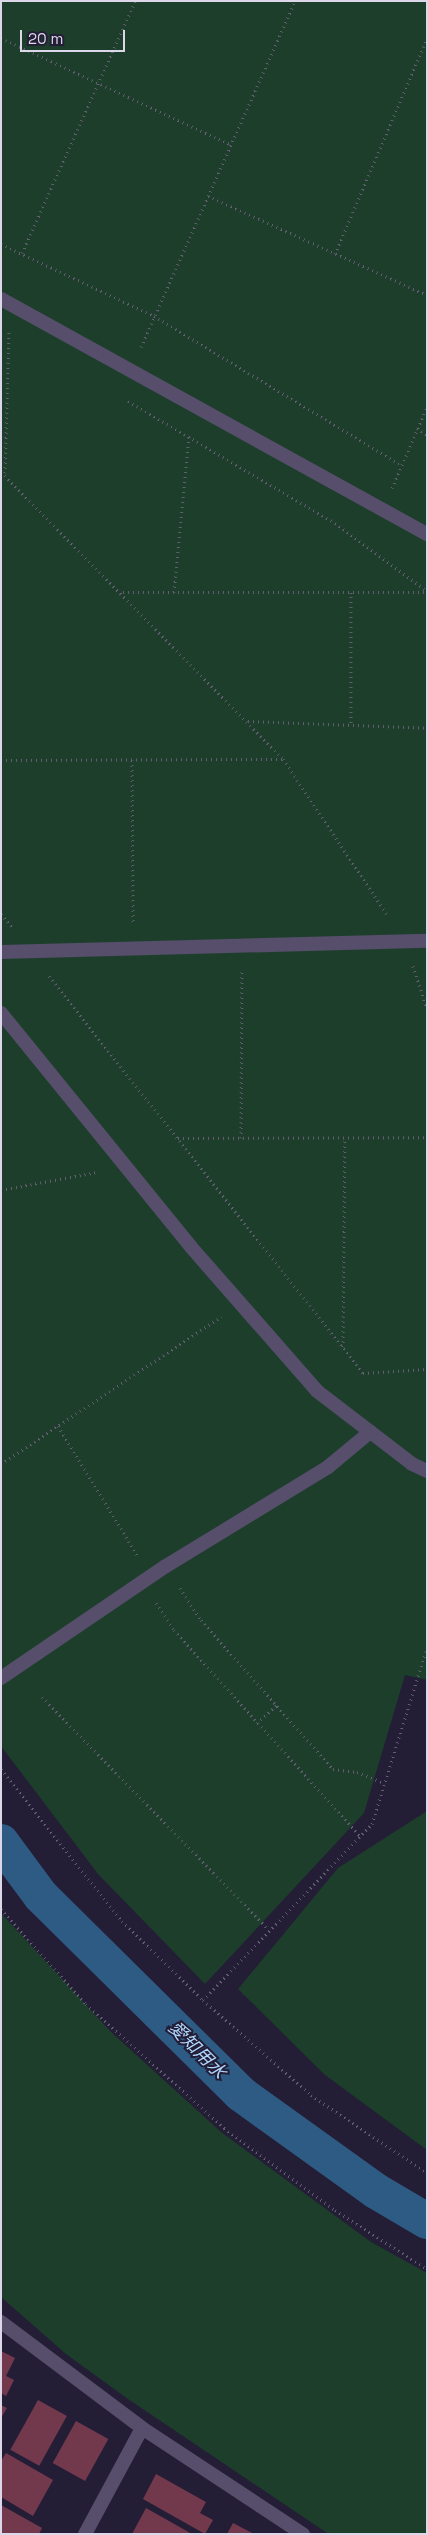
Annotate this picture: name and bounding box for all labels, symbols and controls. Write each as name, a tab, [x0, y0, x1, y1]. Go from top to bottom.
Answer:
scale bar	[22, 20, 128, 52]
text: 20 m	[28, 29, 63, 48]
water label: 愛知用水	[164, 2017, 230, 2083]

